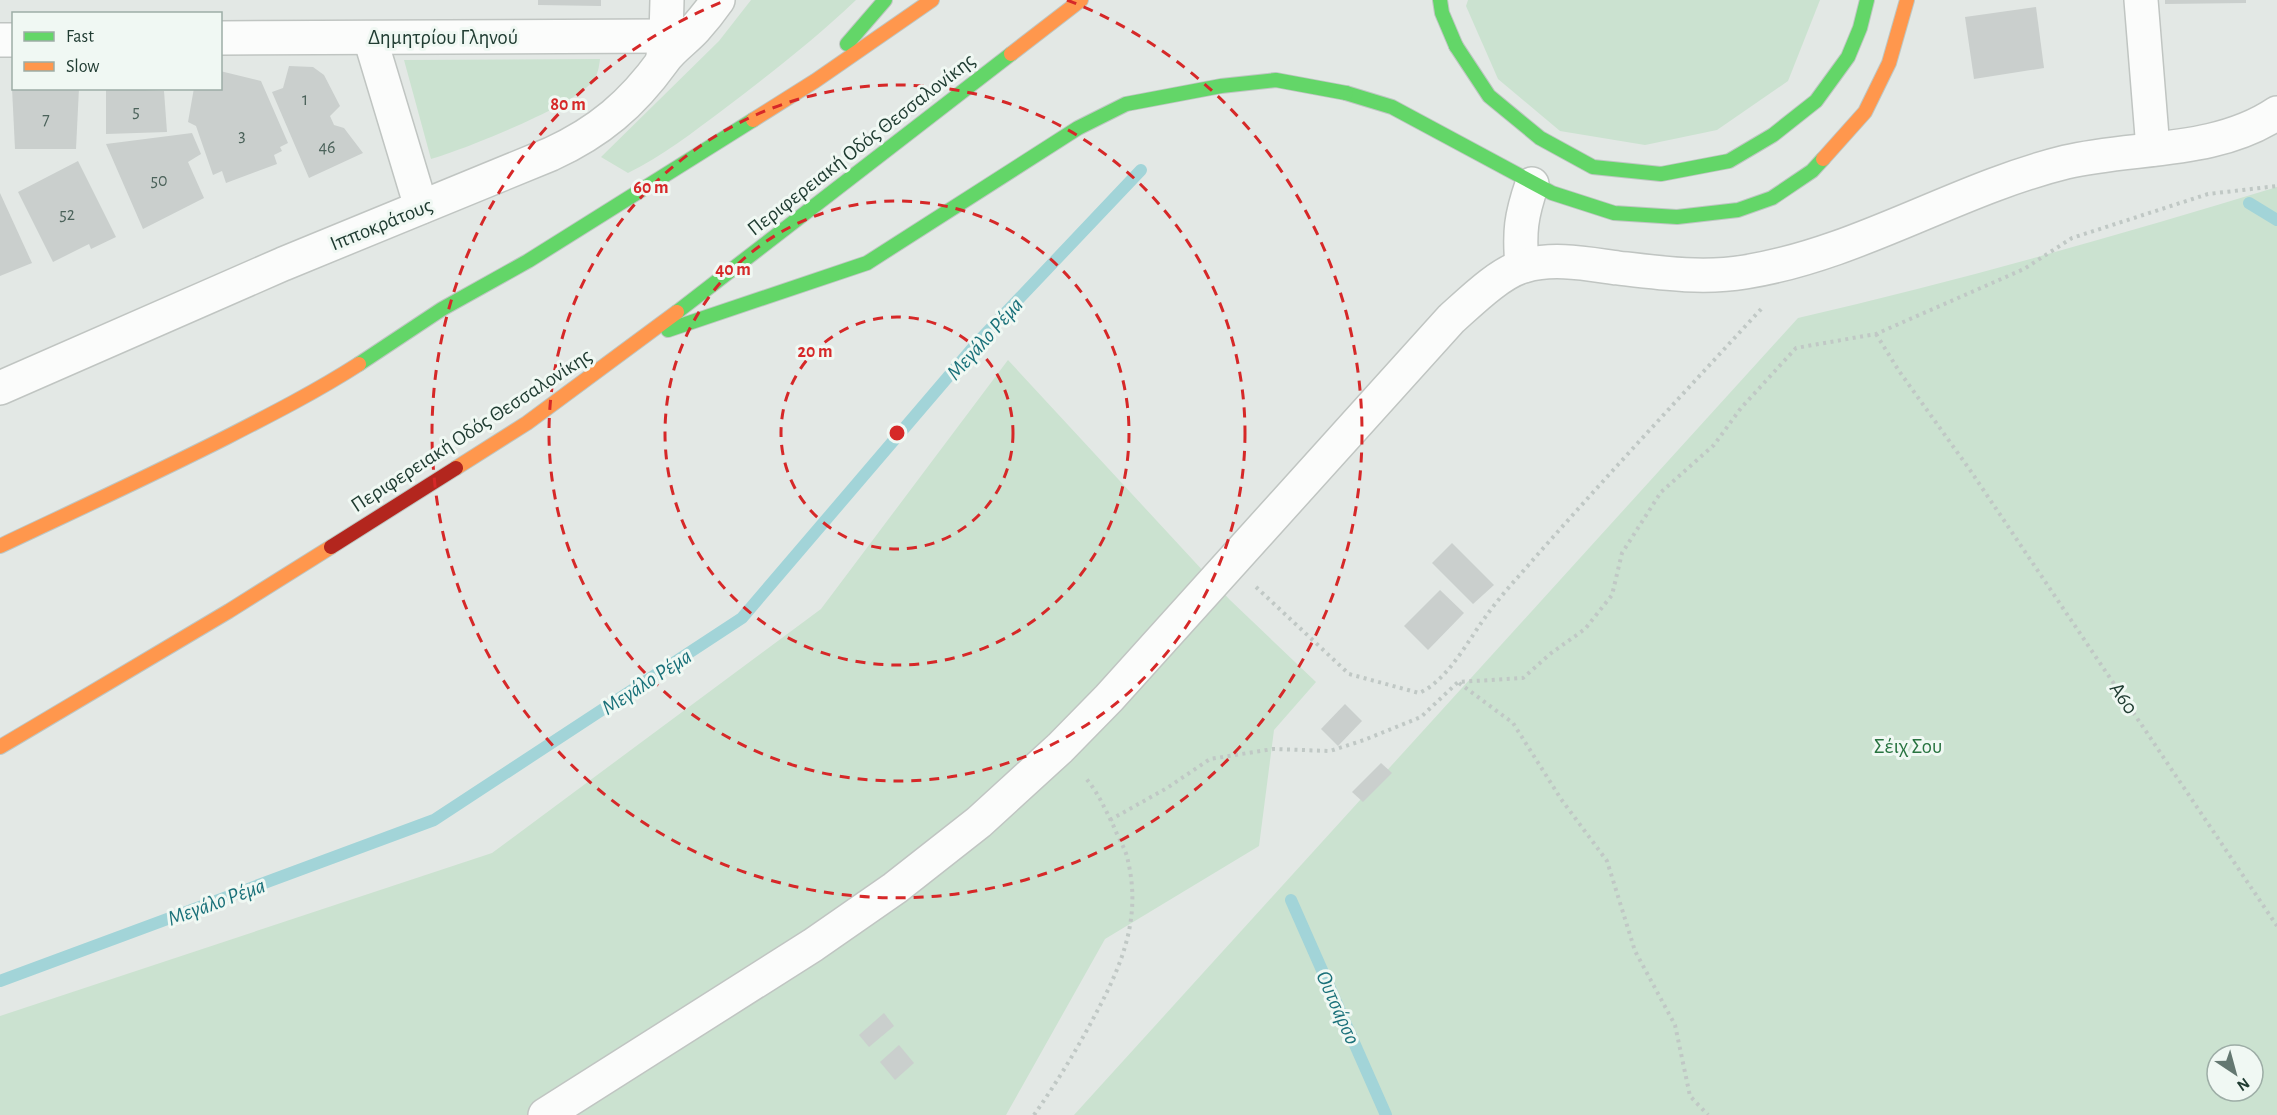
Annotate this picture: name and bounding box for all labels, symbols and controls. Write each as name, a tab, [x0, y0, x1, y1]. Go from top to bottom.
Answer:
legend	[12, 12, 222, 90]
street label: Δημητρίου Γληνού	[368, 27, 518, 48]
text: Fast	[66, 28, 94, 46]
street label: Περιφερειακή Οδός Θεσσαλονίκης	[744, 49, 979, 240]
text: Slow	[66, 58, 99, 76]
house number: 1	[302, 91, 308, 109]
text: 80 m	[550, 96, 586, 114]
house number: 5	[132, 103, 140, 121]
house number: 7	[42, 111, 50, 129]
house number: 3	[238, 127, 246, 145]
house number: 46	[318, 139, 336, 157]
house number: 50	[150, 172, 168, 190]
text: 60 m	[633, 179, 669, 197]
street label: Ιπποκράτους	[327, 194, 435, 254]
house number: 52	[59, 206, 75, 224]
text: 40 m	[715, 261, 751, 279]
water label: Μεγάλο Ρέμα	[942, 293, 1028, 385]
text: 20 m	[797, 343, 833, 361]
street label: Περιφερειακή Οδός Θεσσαλονίκης	[347, 345, 595, 516]
centre of rings	[887, 423, 907, 443]
water label: Μεγάλο Ρέμα	[598, 645, 696, 720]
street label: Α60	[2106, 679, 2142, 718]
park label: Σέιχ Σου	[1874, 736, 1942, 757]
water label: Μεγάλο Ρέμα	[165, 874, 268, 931]
water label: Ουτσάρσο	[1311, 967, 1364, 1048]
north arrow	[2205, 1043, 2265, 1103]
text: N	[2234, 1075, 2252, 1094]

